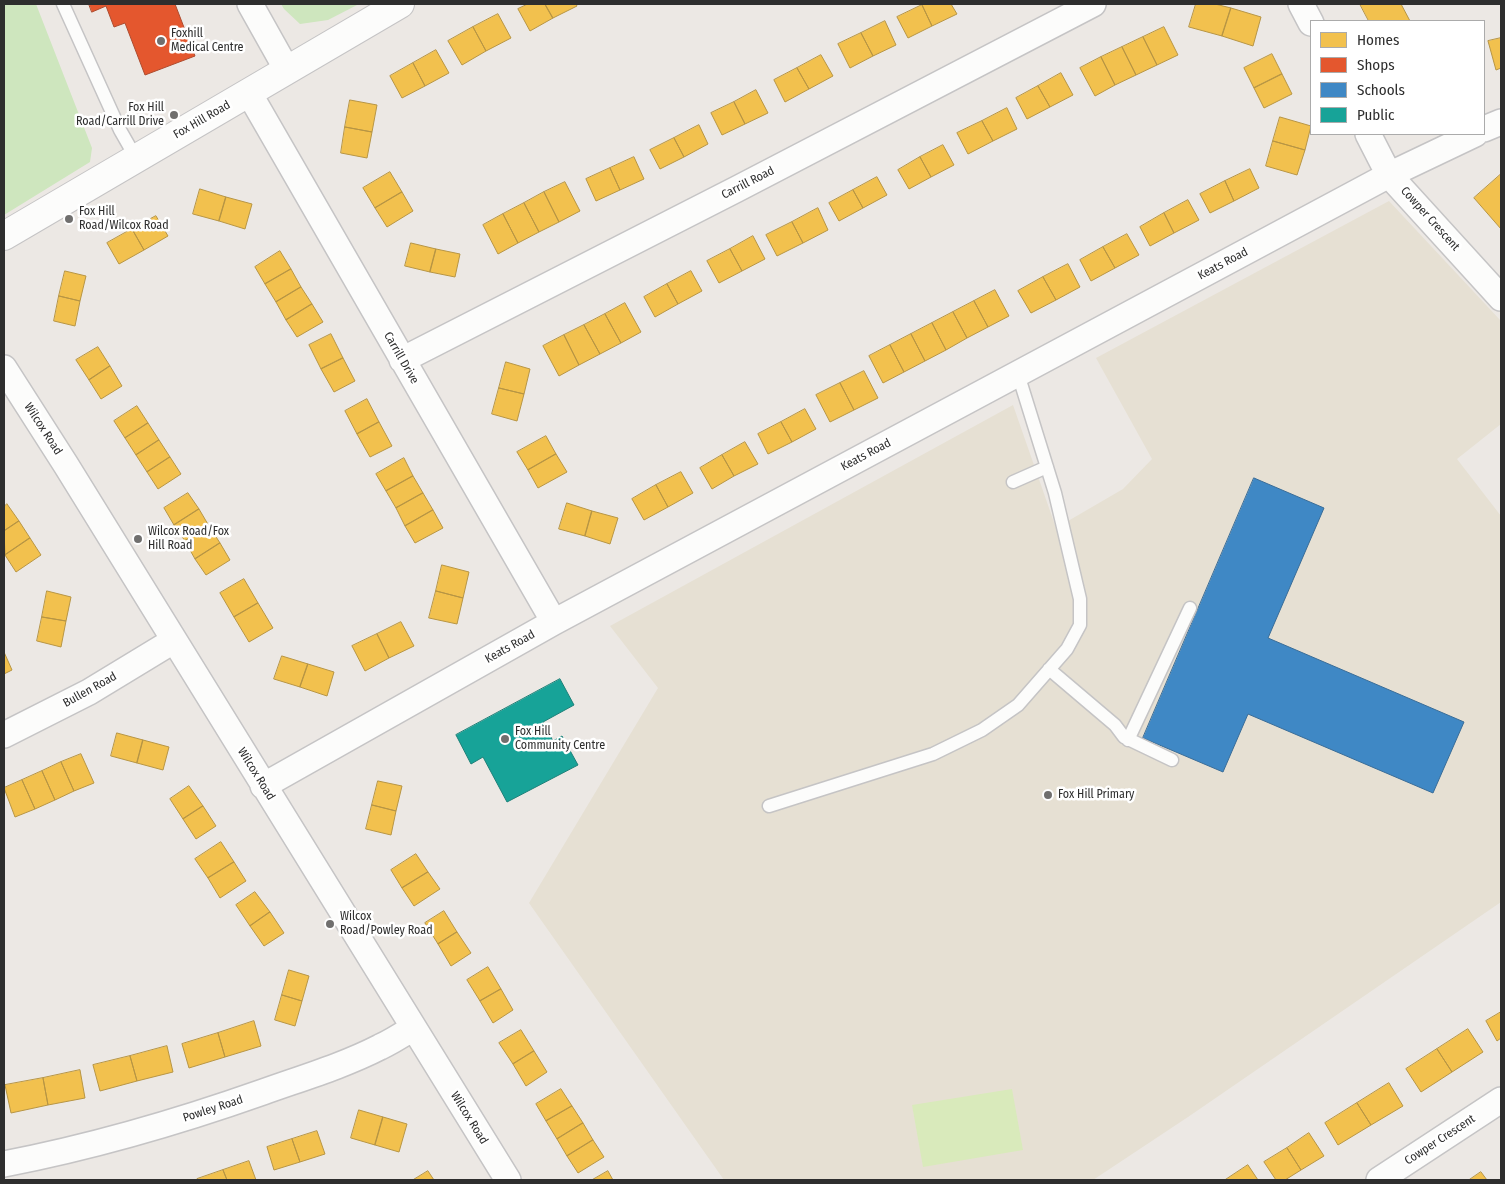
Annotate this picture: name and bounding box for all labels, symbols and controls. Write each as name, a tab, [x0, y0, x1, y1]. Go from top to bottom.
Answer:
legend	[1310, 20, 1485, 135]
place label: Foxhill Medical Centre	[171, 27, 243, 55]
text: Homes	[1357, 31, 1399, 49]
marker: Foxhill Medical Centre	[155, 35, 167, 47]
text: Shops	[1357, 56, 1395, 74]
text: Schools	[1357, 81, 1405, 99]
street label: Fox Hill Road	[171, 98, 233, 142]
place label: Fox Hill Road/Carrill Drive	[76, 101, 164, 129]
text: Public	[1357, 106, 1394, 124]
marker: Fox Hill Road/Carrill Drive	[168, 109, 180, 121]
street label: Carrill Road	[719, 164, 777, 202]
street label: Cowper Crescent	[1397, 184, 1463, 254]
place label: Fox Hill Road/Wilcox Road	[79, 205, 169, 233]
marker: Fox Hill Road/Wilcox Road	[63, 213, 75, 225]
street label: Keats Road	[1196, 245, 1250, 283]
street label: Carrill Drive	[380, 329, 422, 387]
street label: Wilcox Road	[21, 400, 65, 458]
street label: Keats Road	[839, 436, 893, 474]
place label: Wilcox Road/Fox Hill Road	[148, 525, 229, 553]
marker: Wilcox Road/Fox Hill Road	[132, 533, 144, 545]
street label: Keats Road	[483, 627, 537, 667]
street label: Bullen Road	[61, 669, 119, 711]
place label: Fox Hill Community Centre	[515, 725, 605, 753]
marker: Fox Hill Community Centre	[499, 733, 511, 745]
street label: Wilcox Road	[234, 745, 278, 803]
place label: Fox Hill Primary	[1058, 788, 1134, 802]
marker: Fox Hill Primary	[1042, 789, 1054, 801]
place label: Wilcox Road/Powley Road	[340, 910, 433, 938]
marker: Wilcox Road/Powley Road	[324, 918, 336, 930]
street label: Wilcox Road	[447, 1089, 491, 1147]
street label: Powley Road	[181, 1093, 245, 1125]
street label: Cowper Crescent	[1402, 1112, 1478, 1168]

